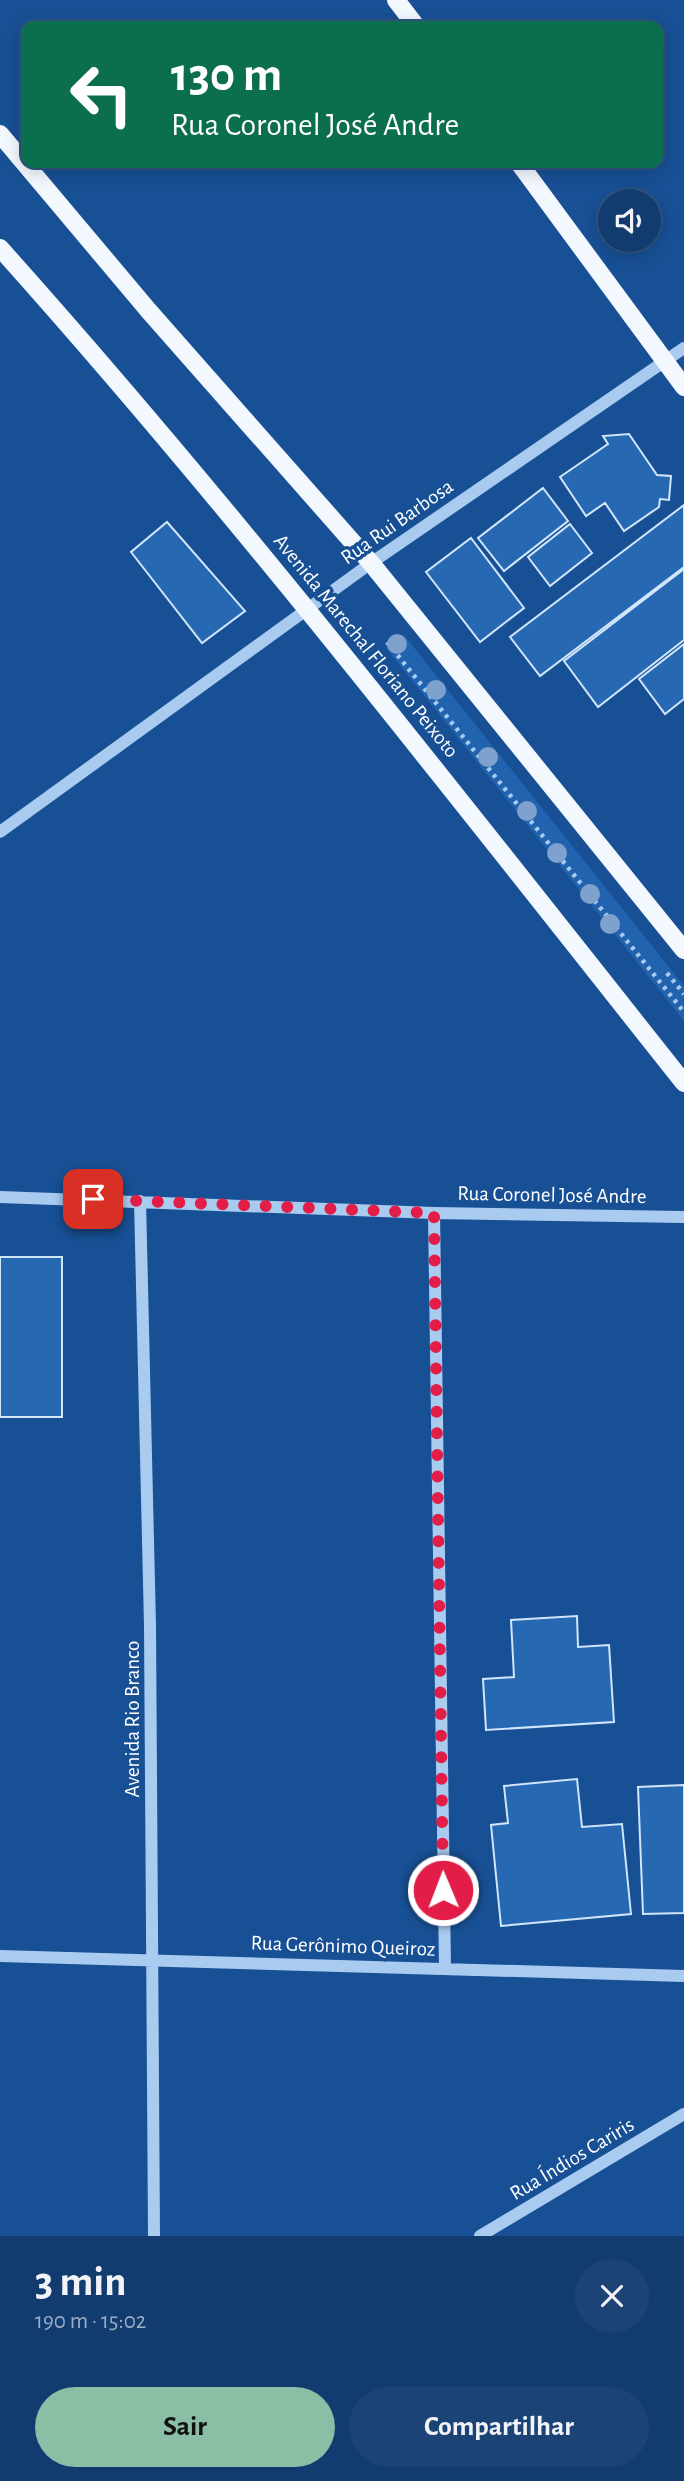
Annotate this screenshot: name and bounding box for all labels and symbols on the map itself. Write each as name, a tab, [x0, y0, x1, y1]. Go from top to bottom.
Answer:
street label: Rua Rui Barbosa	[337, 475, 457, 568]
street label: Avenida Marechal Floriano Peixoto	[270, 530, 462, 762]
pin	[63, 1169, 123, 1229]
street label: Rua Coronel José Andre	[457, 1183, 647, 1207]
street label: Avenida Rio Branco	[122, 1641, 143, 1797]
position arrow	[406, 1853, 480, 1927]
street label: Rua Gerônimo Queiroz	[250, 1932, 436, 1960]
street label: Rua Índios Cariris	[505, 2112, 638, 2204]

